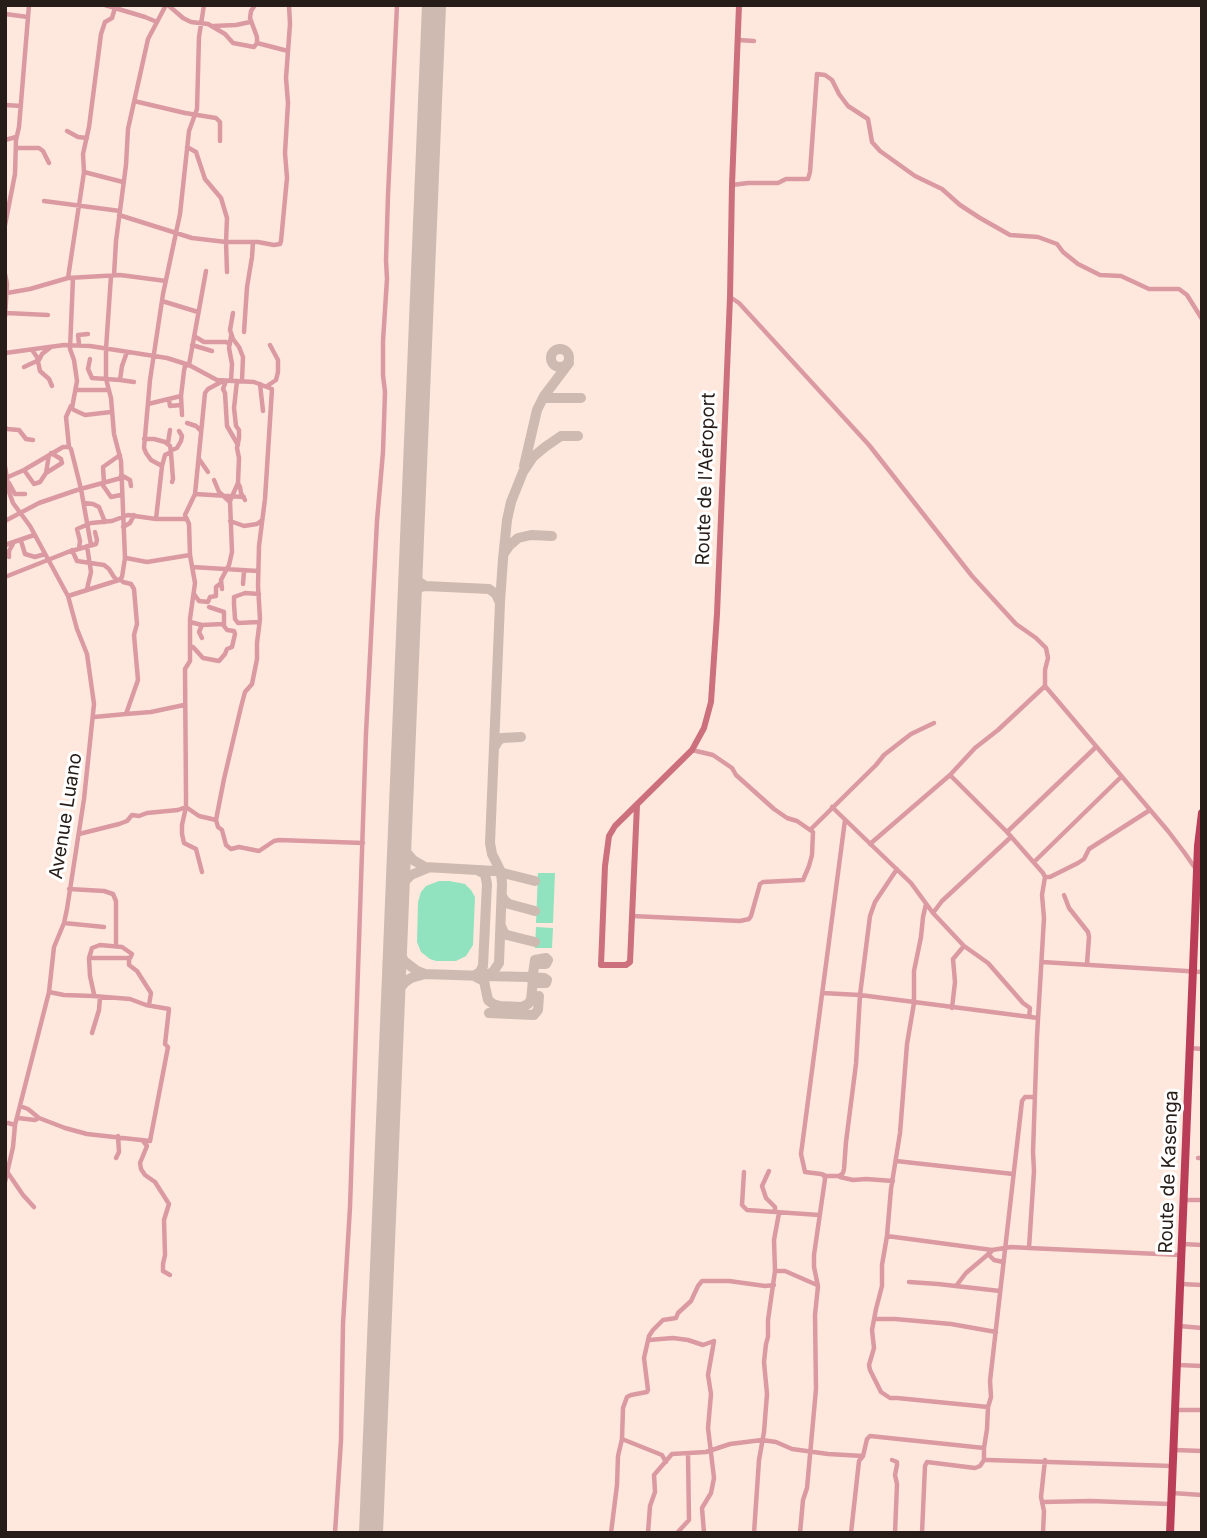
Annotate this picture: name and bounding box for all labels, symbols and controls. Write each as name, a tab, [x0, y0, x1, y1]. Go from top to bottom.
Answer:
street label: Route de l'Aéroport	[692, 392, 720, 566]
street label: Avenue Luano	[45, 751, 87, 881]
street label: Route de Kasenga	[1155, 1090, 1183, 1254]

